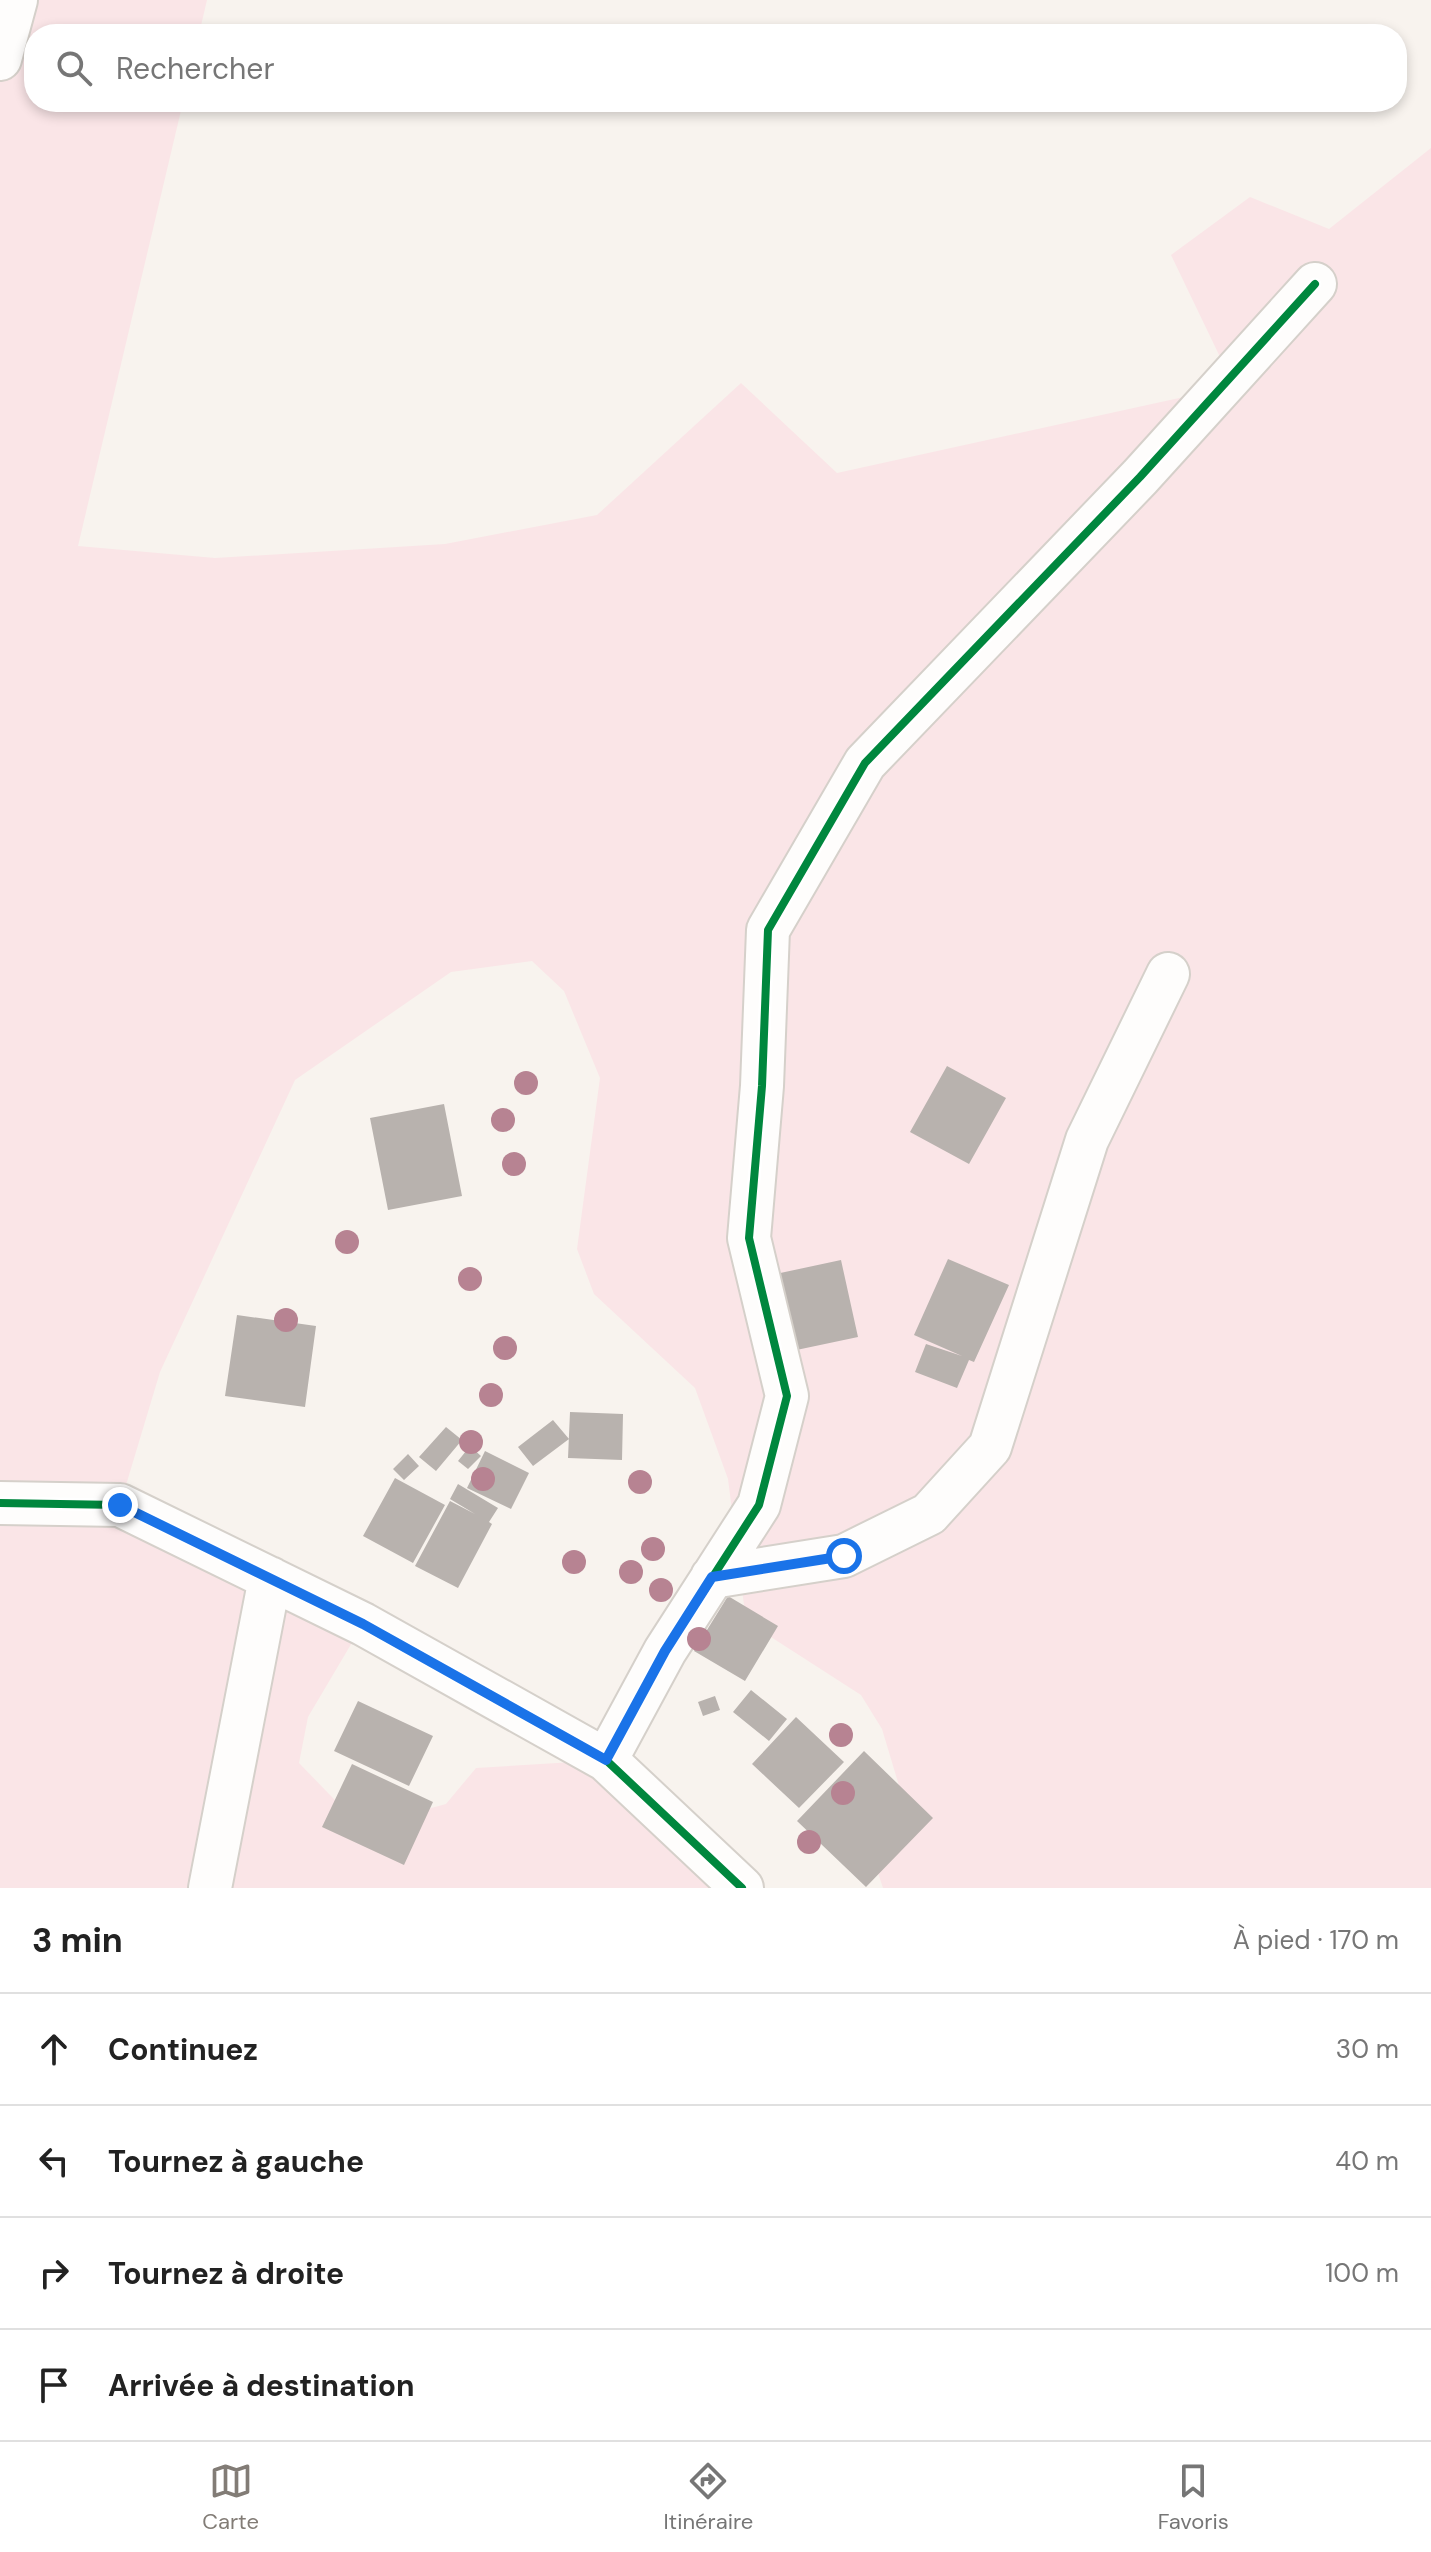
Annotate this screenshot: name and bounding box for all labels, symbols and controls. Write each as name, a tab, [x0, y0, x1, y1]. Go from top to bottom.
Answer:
search box	[24, 24, 1407, 112]
icon: search	[52, 46, 96, 90]
text: Rechercher	[116, 49, 275, 88]
route end	[102, 1487, 138, 1523]
route start	[826, 1538, 862, 1574]
text: 3 min	[32, 1918, 123, 1963]
text: À pied · 170 m	[1233, 1923, 1399, 1957]
icon: ahead	[32, 2027, 76, 2071]
text: Continuez	[108, 2030, 258, 2069]
text: 30 m	[1336, 2032, 1399, 2066]
icon: left	[32, 2139, 76, 2183]
text: Tournez à gauche	[108, 2142, 364, 2181]
text: 40 m	[1335, 2144, 1399, 2178]
icon: right	[32, 2251, 76, 2295]
text: Tournez à droite	[108, 2254, 344, 2293]
text: 100 m	[1325, 2256, 1399, 2290]
icon: arrive	[32, 2363, 76, 2407]
text: Arrivée à destination	[108, 2366, 414, 2405]
tab: Carte	[202, 2459, 259, 2536]
tab: Itinéraire	[663, 2459, 753, 2536]
tab: Favoris	[1158, 2459, 1229, 2536]

